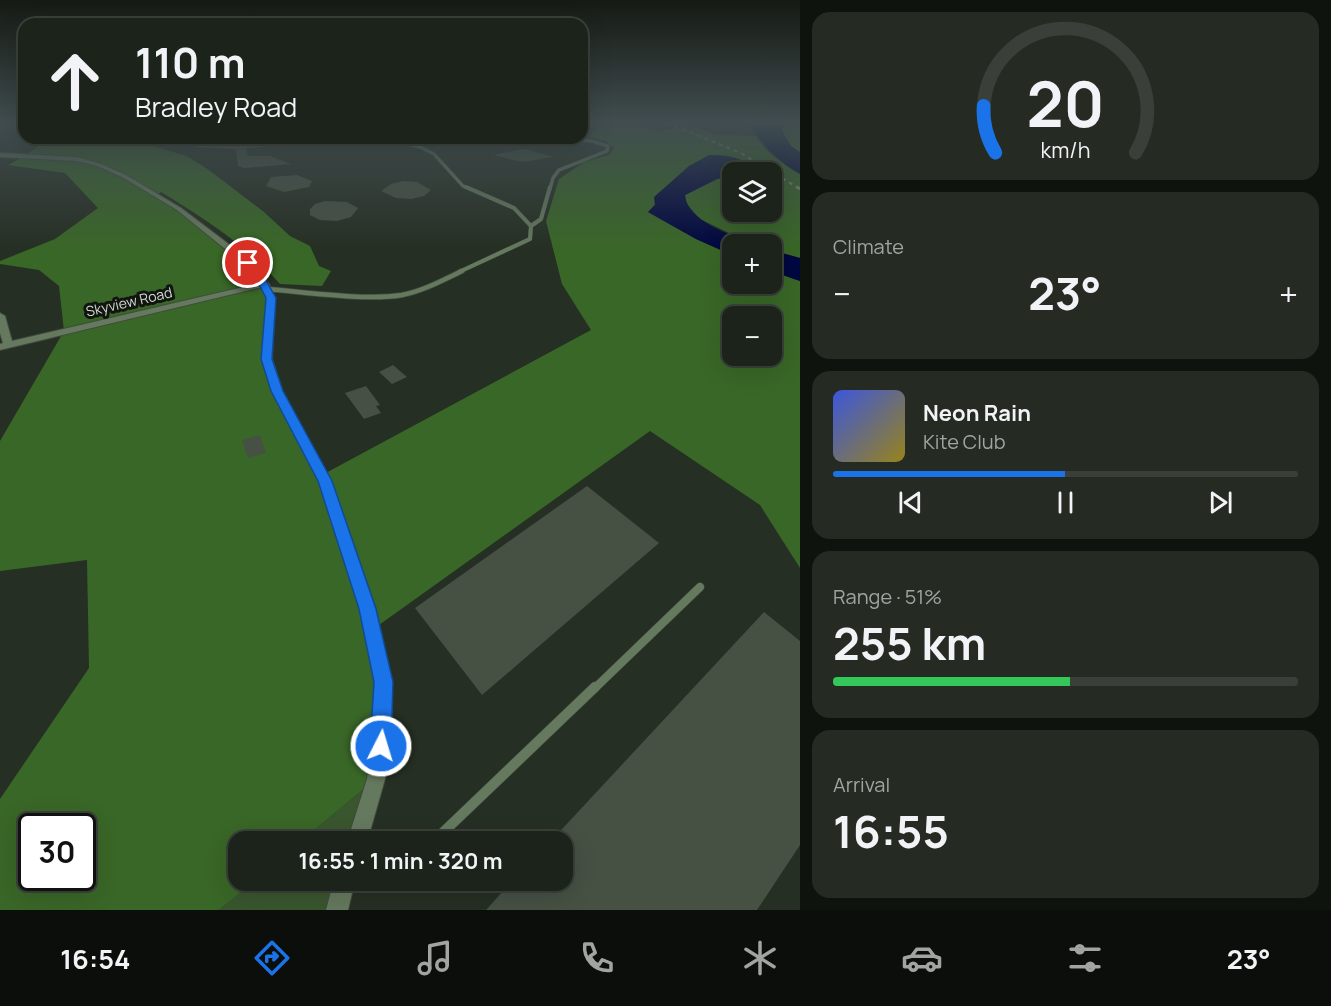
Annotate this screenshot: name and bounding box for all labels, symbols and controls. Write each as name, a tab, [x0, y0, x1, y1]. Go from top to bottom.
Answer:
text: 110 m	[135, 33, 246, 91]
icon: ahead	[36, 42, 114, 120]
text: 20	[1026, 60, 1105, 146]
text: Bradley Road	[135, 88, 297, 125]
text: km/h	[1041, 135, 1090, 164]
map controls	[722, 162, 782, 366]
button: layers	[722, 162, 782, 222]
text: Climate	[833, 233, 904, 260]
button: +	[722, 234, 782, 294]
pin	[222, 237, 273, 288]
icon: arrive	[231, 246, 264, 279]
text: 23°	[1028, 262, 1102, 324]
text: −	[833, 271, 851, 316]
text: +	[1279, 271, 1298, 316]
street label: Skyview Road	[84, 282, 174, 321]
button: −	[722, 306, 782, 366]
text: Neon Rain	[923, 398, 1031, 428]
text: Kite Club	[923, 428, 1006, 455]
icon: previous	[894, 486, 927, 519]
icon: pause	[1049, 486, 1082, 519]
icon: next	[1204, 486, 1237, 519]
text: Range · 51%	[833, 583, 942, 610]
text: 255 km	[833, 612, 986, 674]
position arrow	[349, 714, 413, 778]
text: Arrival	[833, 771, 890, 798]
text: 16:55	[833, 800, 949, 862]
speed limit sign: 30	[18, 813, 96, 891]
text: 16:55 · 1 min · 320 m	[298, 846, 503, 876]
icon: directions	[251, 937, 293, 979]
icon: music	[414, 937, 456, 979]
icon: phone	[576, 937, 618, 979]
icon: climate	[739, 937, 781, 979]
icon: car	[901, 937, 943, 979]
icon: filters	[1064, 937, 1106, 979]
text: 16:54	[60, 940, 130, 977]
text: 23°	[1227, 940, 1271, 977]

